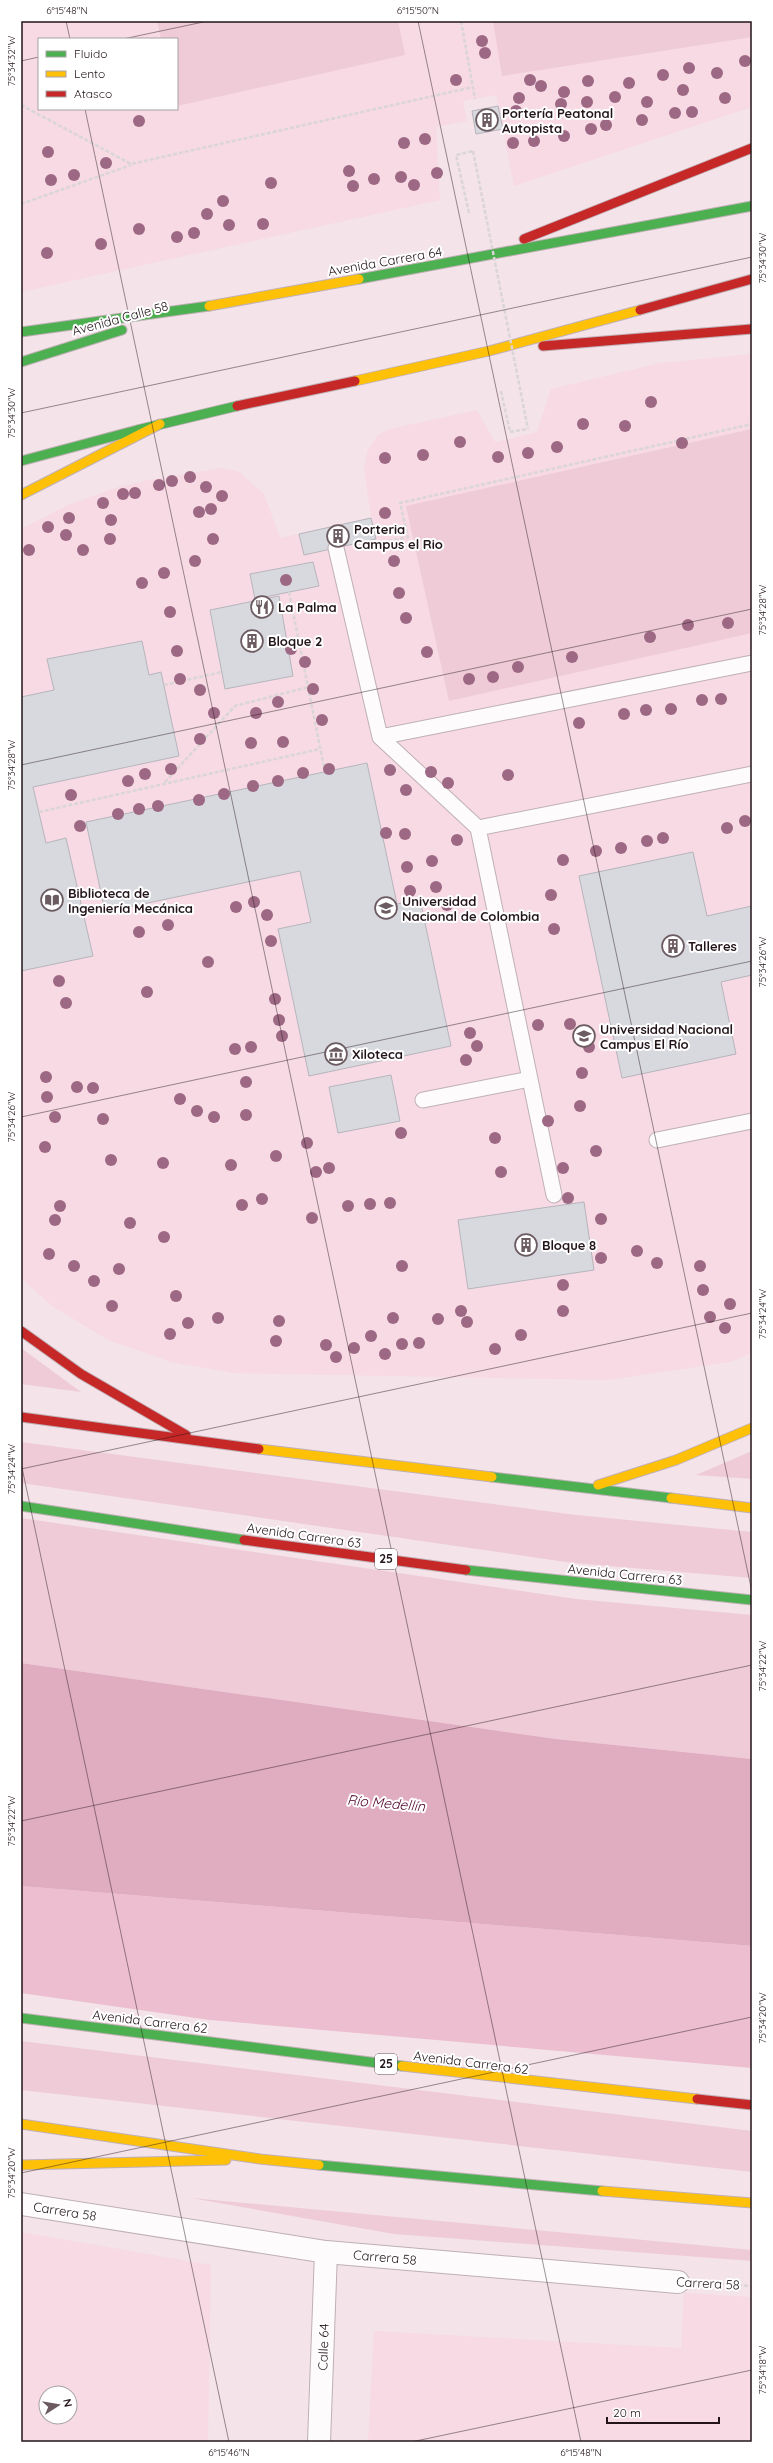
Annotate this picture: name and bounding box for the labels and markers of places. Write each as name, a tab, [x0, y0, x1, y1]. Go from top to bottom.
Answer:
place label: Portería Peatonal Autopista	[502, 105, 613, 136]
building icon: Portería Peatonal Autopista	[474, 107, 500, 133]
place label: Porteria Campus el Rio	[354, 521, 443, 552]
building icon: Porteria Campus el Rio	[325, 523, 351, 549]
restaurant icon: La Palma	[249, 594, 275, 620]
place label: La Palma	[278, 599, 337, 615]
building icon: Bloque 2	[239, 628, 265, 654]
place label: Bloque 2	[268, 633, 322, 649]
place label: Biblioteca de Ingeniería Mecánica	[68, 885, 193, 916]
library icon: Biblioteca de Ingeniería Mecánica	[39, 887, 65, 913]
place label: Universidad Nacional de Colombia	[402, 893, 539, 924]
school or university icon: Universidad Nacional de Colombia	[373, 895, 399, 921]
building icon: Talleres	[660, 933, 686, 959]
place label: Talleres	[688, 938, 737, 954]
place label: Universidad Nacional Campus El Río	[600, 1021, 733, 1052]
school or university icon: Universidad Nacional Campus El Río	[571, 1023, 597, 1049]
museum icon: Xiloteca	[323, 1041, 349, 1067]
place label: Xiloteca	[352, 1046, 403, 1062]
building icon: Bloque 8	[513, 1232, 539, 1258]
place label: Bloque 8	[542, 1237, 596, 1253]

